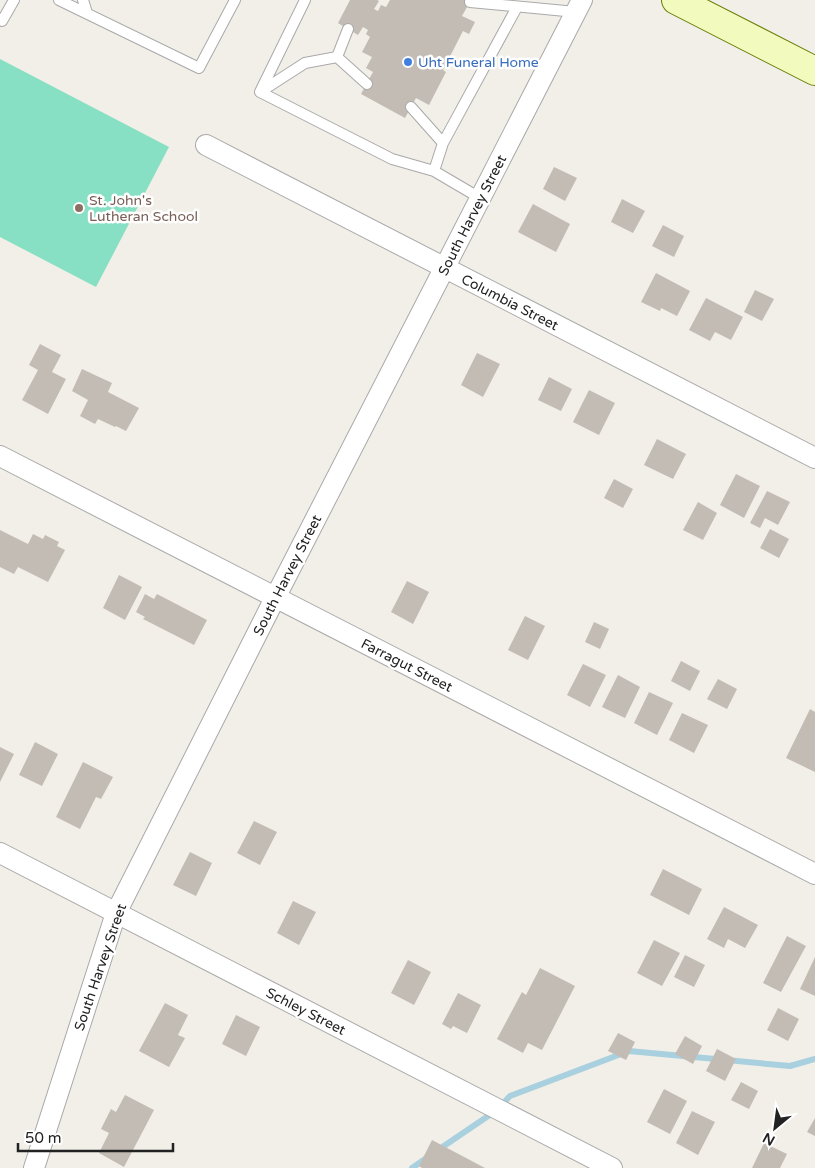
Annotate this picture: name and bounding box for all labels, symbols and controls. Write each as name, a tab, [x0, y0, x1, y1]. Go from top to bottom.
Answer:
place label: Uht Funeral Home	[418, 54, 539, 71]
marker: Uht Funeral Home	[402, 56, 414, 68]
street label: South Harvey Street	[435, 151, 511, 278]
place label: St. John's Lutheran School	[89, 192, 198, 225]
marker: St. John's Lutheran School	[73, 202, 85, 214]
street label: Columbia Street	[458, 271, 562, 335]
street label: South Harvey Street	[250, 511, 326, 638]
street label: Farragut Street	[358, 635, 456, 696]
street label: South Harvey Street	[71, 901, 130, 1033]
street label: Schley Street	[263, 984, 349, 1039]
north arrow	[750, 1103, 800, 1153]
scale bar	[18, 1120, 172, 1152]
text: 50 m	[25, 1129, 62, 1147]
text: N	[760, 1129, 778, 1149]

